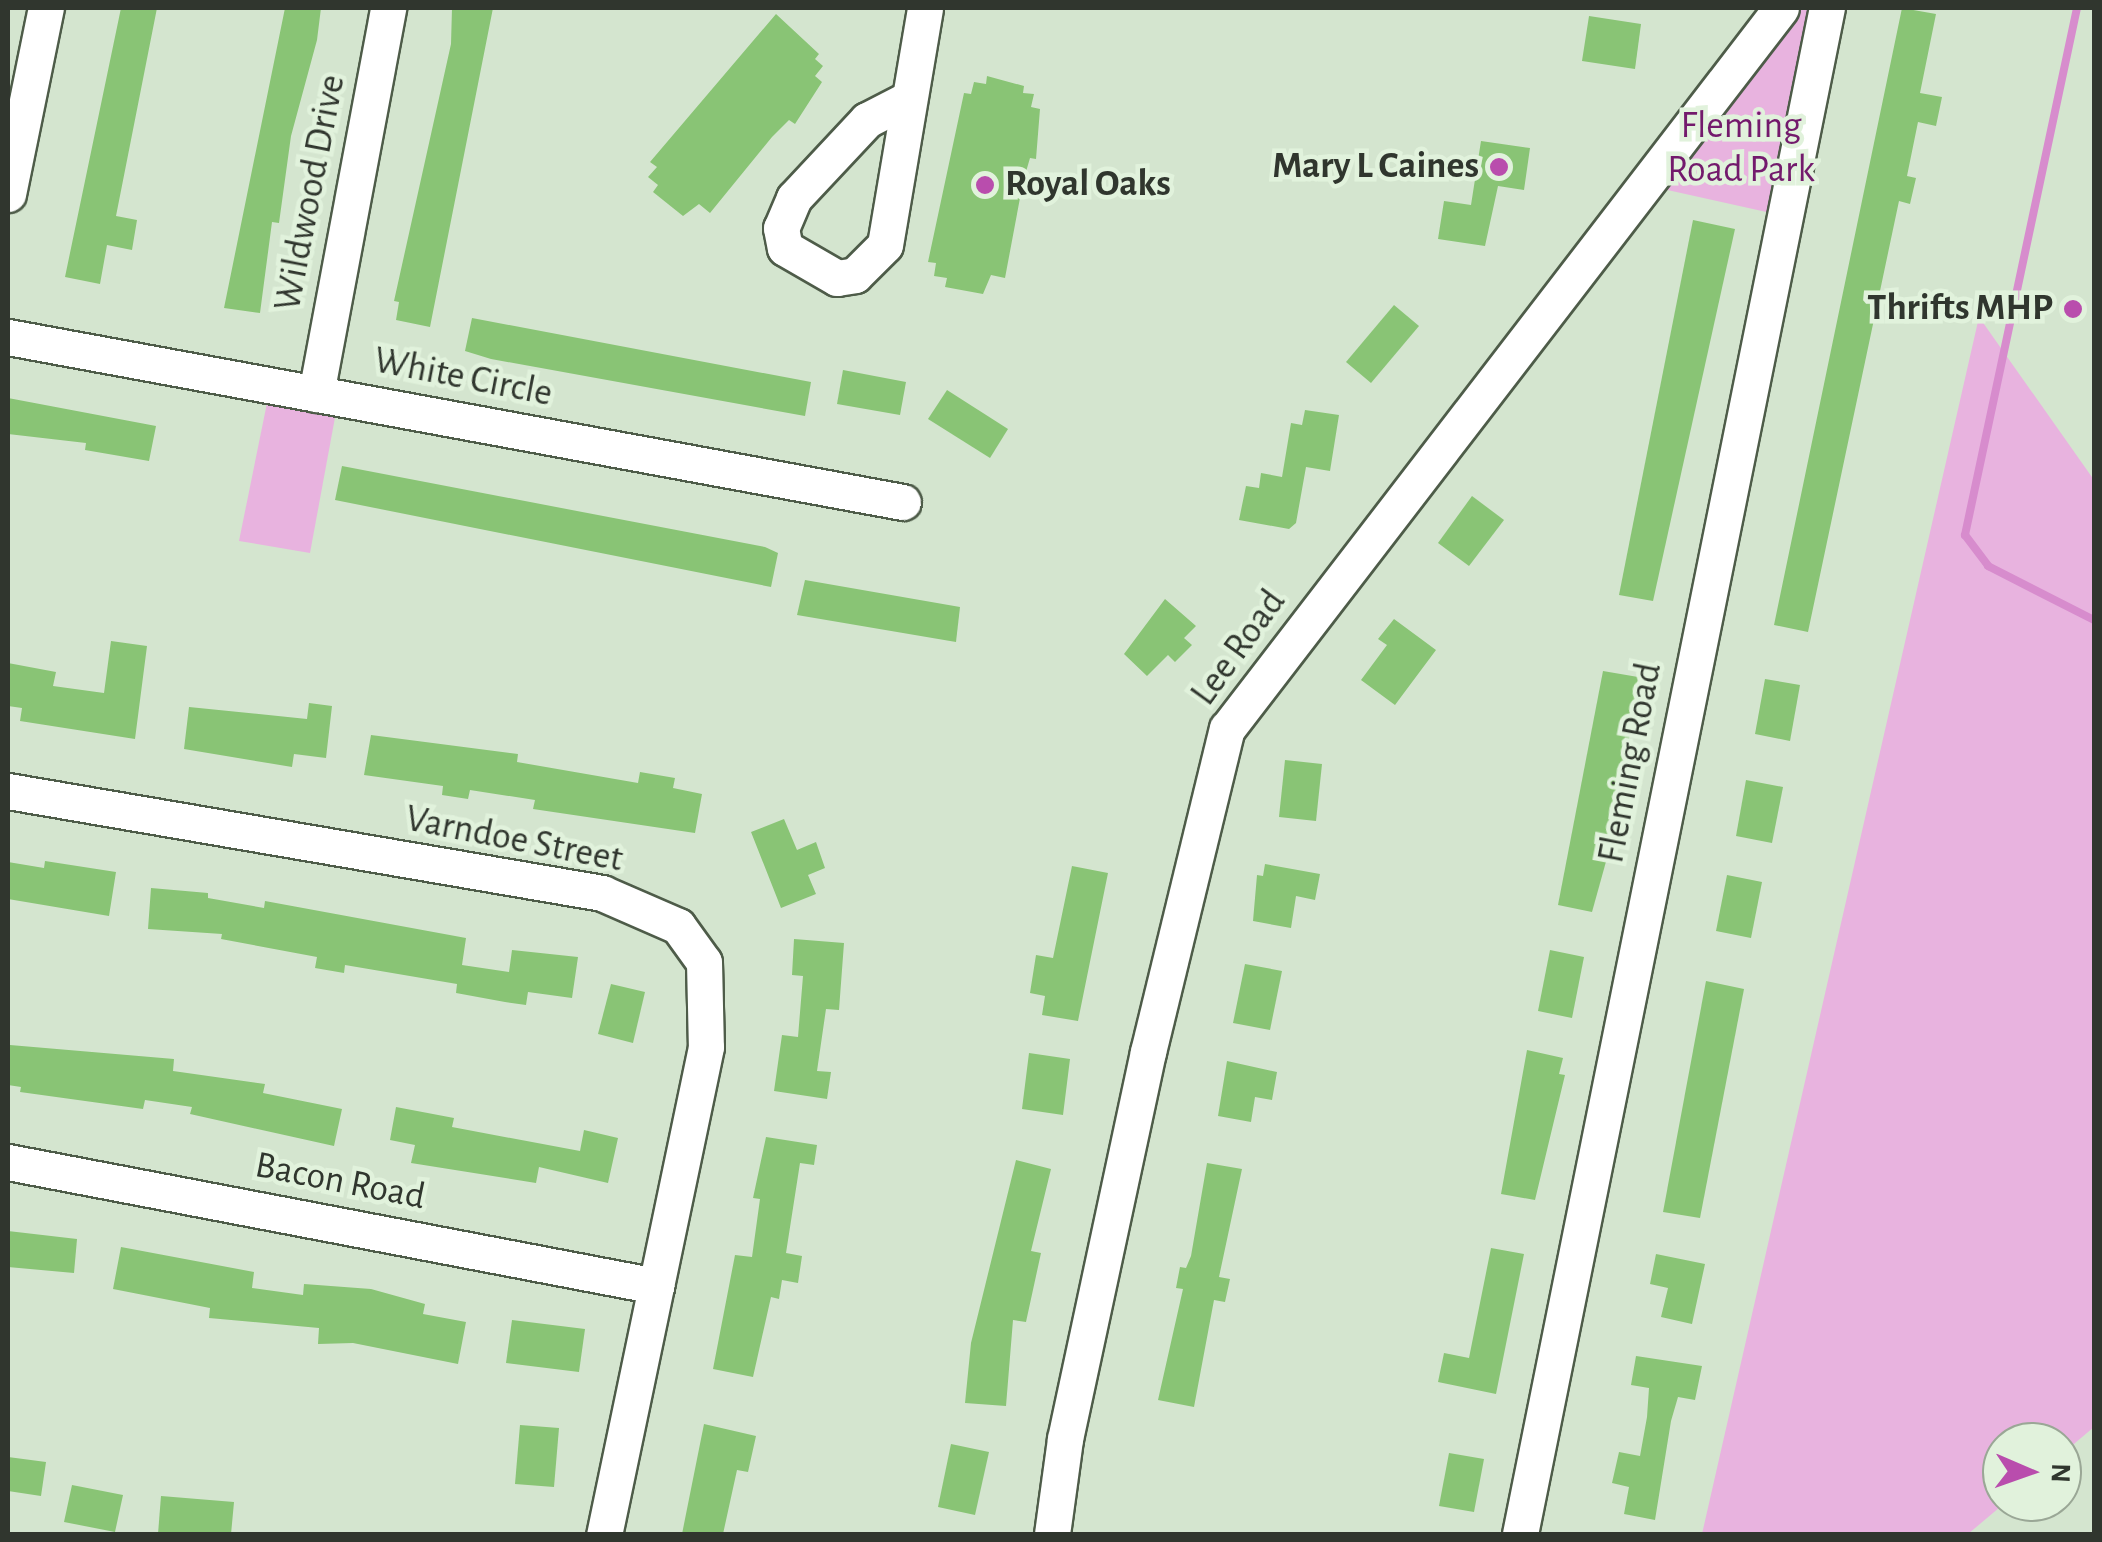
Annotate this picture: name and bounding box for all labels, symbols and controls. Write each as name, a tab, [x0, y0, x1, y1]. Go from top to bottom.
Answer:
street label: Wildwood Drive	[266, 71, 356, 315]
park label: Fleming Road Park	[1667, 104, 1815, 193]
place label: Mary L Caines	[1272, 144, 1479, 190]
marker: Mary L Caines	[1488, 156, 1510, 178]
place label: Royal Oaks	[1005, 162, 1171, 208]
marker: Royal Oaks	[974, 174, 996, 196]
place label: Thrifts MHP	[1867, 286, 2053, 332]
marker: Thrifts MHP	[2062, 298, 2084, 320]
street label: White Circle	[370, 338, 556, 418]
street label: Lee Road	[1182, 581, 1296, 715]
street label: Fleming Road	[1589, 659, 1673, 867]
street label: Varndoe Street	[402, 797, 626, 883]
street label: Bacon Road	[251, 1143, 429, 1221]
north arrow	[1982, 1422, 2082, 1522]
text: N	[2046, 1463, 2074, 1483]

